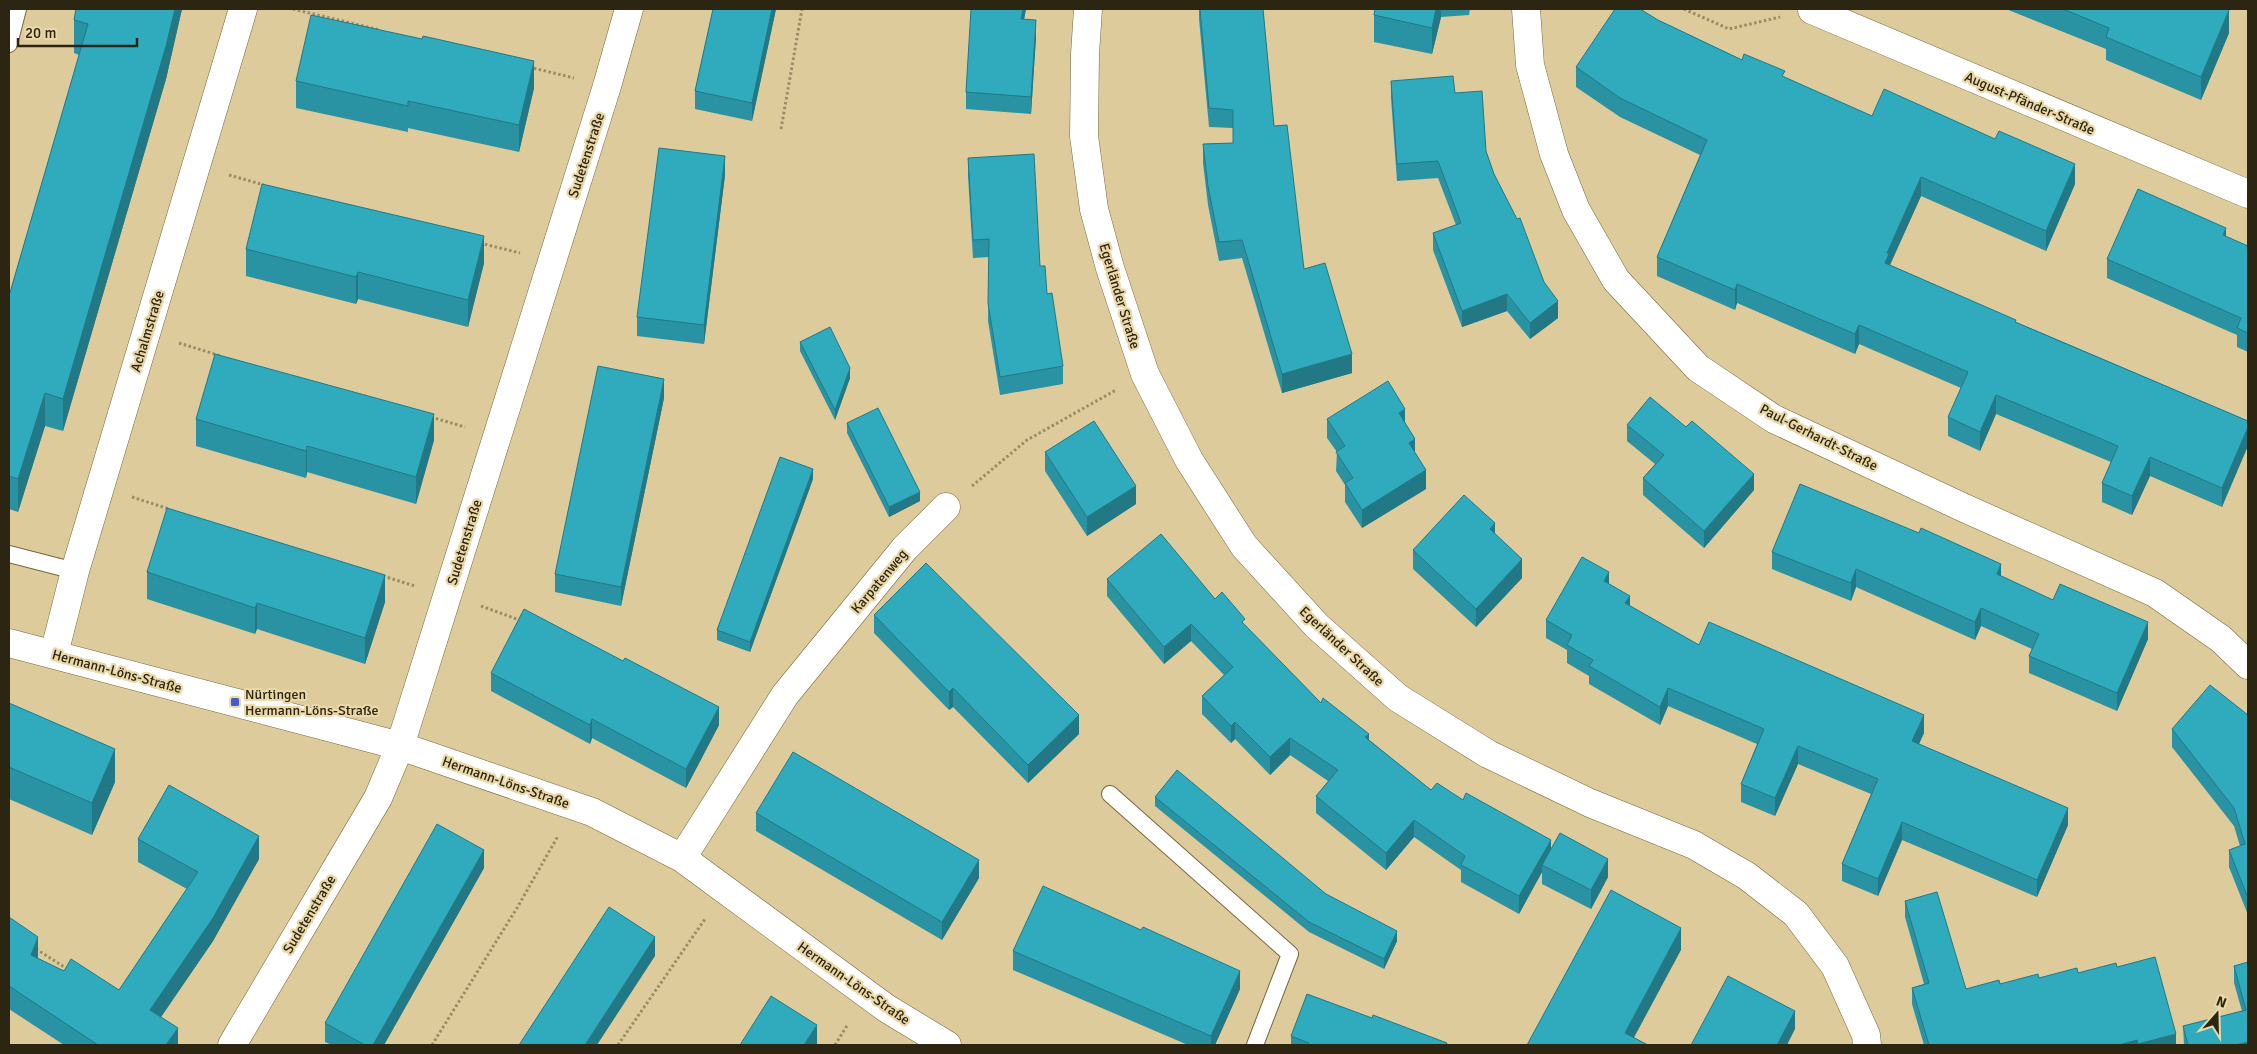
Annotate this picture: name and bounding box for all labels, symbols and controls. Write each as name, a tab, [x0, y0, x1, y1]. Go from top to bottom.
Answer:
scale bar	[18, 15, 136, 47]
text: 20 m	[25, 24, 56, 42]
street label: August-Pfänder-Straße	[1962, 68, 2097, 139]
street label: Sudetenstraße	[565, 111, 608, 200]
street label: Egerländer Straße	[1095, 241, 1144, 351]
street label: Achalmstraße	[127, 288, 168, 374]
street label: Paul-Gerhardt-Straße	[1757, 400, 1881, 475]
street label: Sudetenstraße	[443, 497, 486, 587]
street label: Karpatenweg	[848, 546, 911, 617]
street label: Egerländer Straße	[1296, 603, 1387, 690]
street label: Hermann-Löns-Straße	[50, 646, 184, 697]
place label: Nürtingen Hermann-Löns-Straße	[245, 686, 379, 719]
marker: Nürtingen Hermann-Löns-Straße	[229, 696, 241, 708]
street label: Hermann-Löns-Straße	[440, 753, 572, 812]
street label: Sudetenstraße	[279, 872, 339, 956]
street label: Hermann-Löns-Straße	[794, 938, 913, 1029]
north arrow	[2192, 989, 2242, 1039]
text: N	[2214, 993, 2229, 1012]

